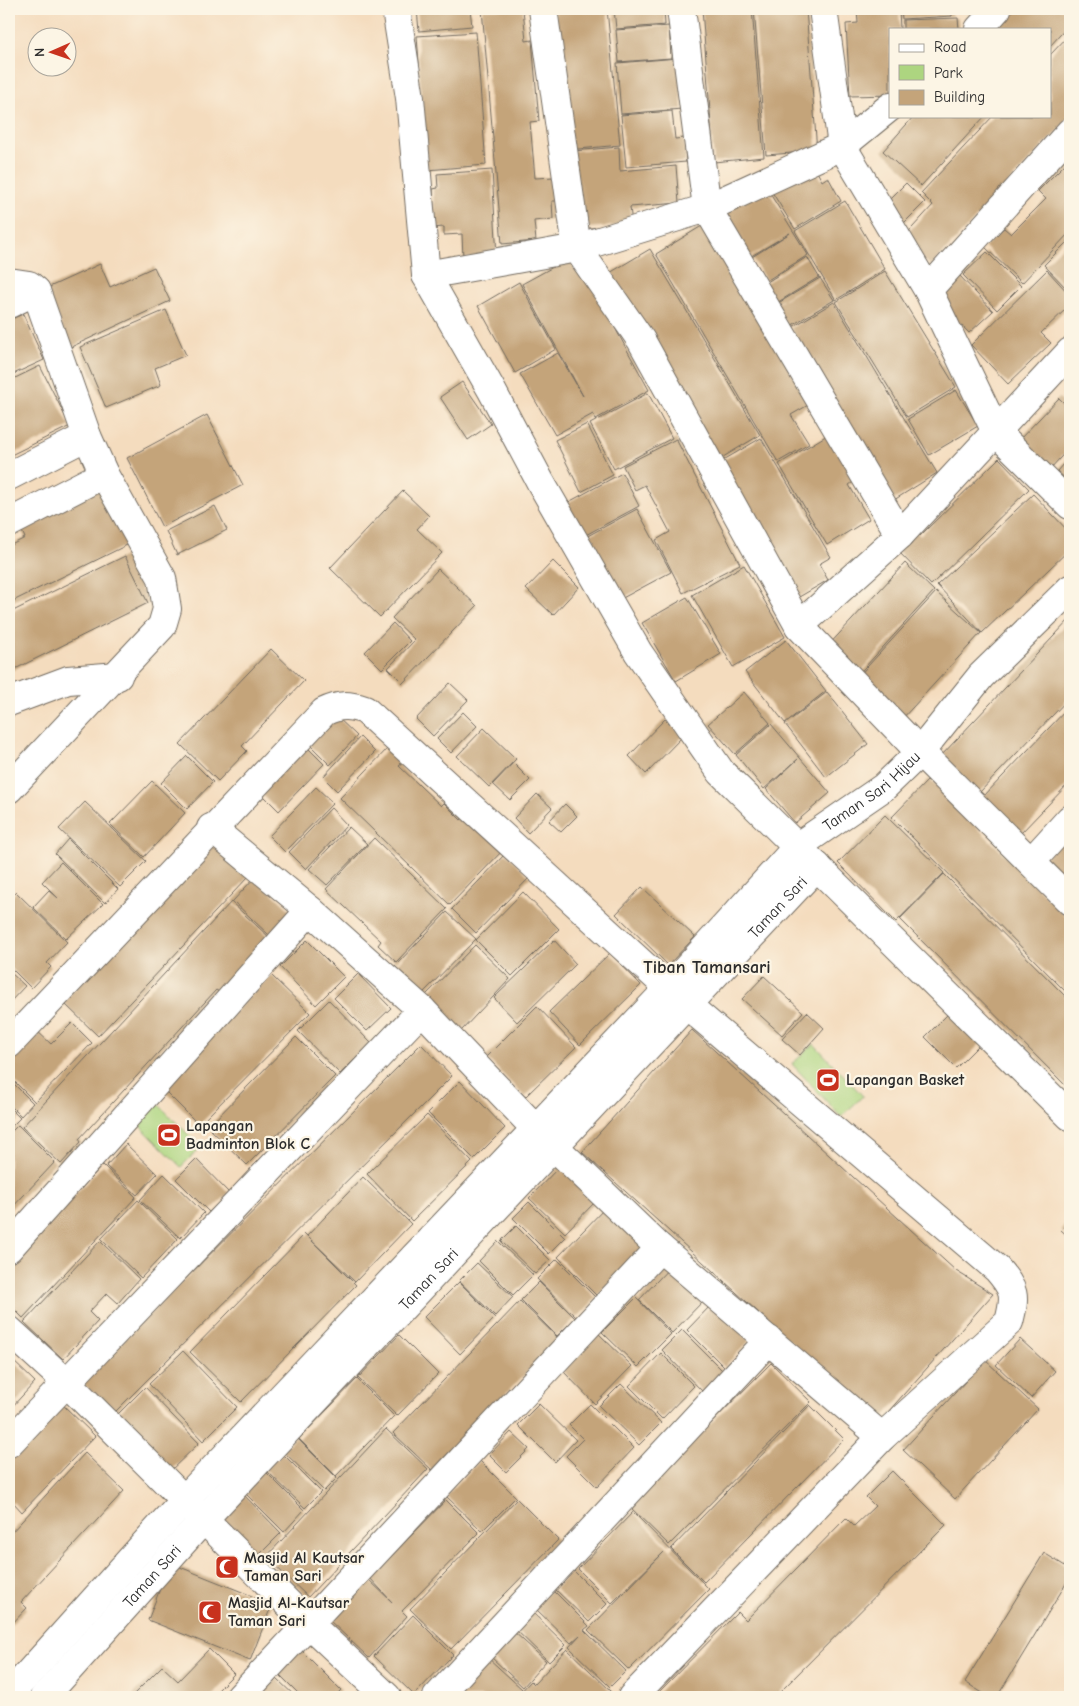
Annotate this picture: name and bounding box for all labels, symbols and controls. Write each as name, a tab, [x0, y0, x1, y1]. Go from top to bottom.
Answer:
north arrow	[28, 28, 78, 78]
legend	[889, 28, 1052, 118]
text: Road	[934, 38, 966, 56]
text: N	[31, 48, 48, 57]
text: Park	[934, 64, 963, 82]
text: Building	[934, 88, 985, 106]
street label: Taman Sari Hijau	[820, 748, 924, 835]
street label: Taman Sari	[745, 873, 811, 942]
district label: Tiban Tamansari	[643, 957, 771, 978]
sports icon: Lapangan Basket	[815, 1067, 841, 1093]
place label: Lapangan Basket	[846, 1071, 965, 1089]
place label: Lapangan Badminton Blok C	[186, 1117, 310, 1153]
sports icon: Lapangan Badminton Blok C	[156, 1122, 182, 1148]
street label: Taman Sari	[396, 1245, 462, 1314]
street label: Taman Sari	[120, 1541, 185, 1612]
place label: Masjid Al Kautsar Taman Sari	[244, 1549, 365, 1585]
mosque icon: Masjid Al Kautsar Taman Sari	[214, 1554, 240, 1580]
place label: Masjid Al-Kautsar Taman Sari	[228, 1594, 350, 1630]
mosque icon: Masjid Al-Kautsar Taman Sari	[197, 1599, 223, 1625]

